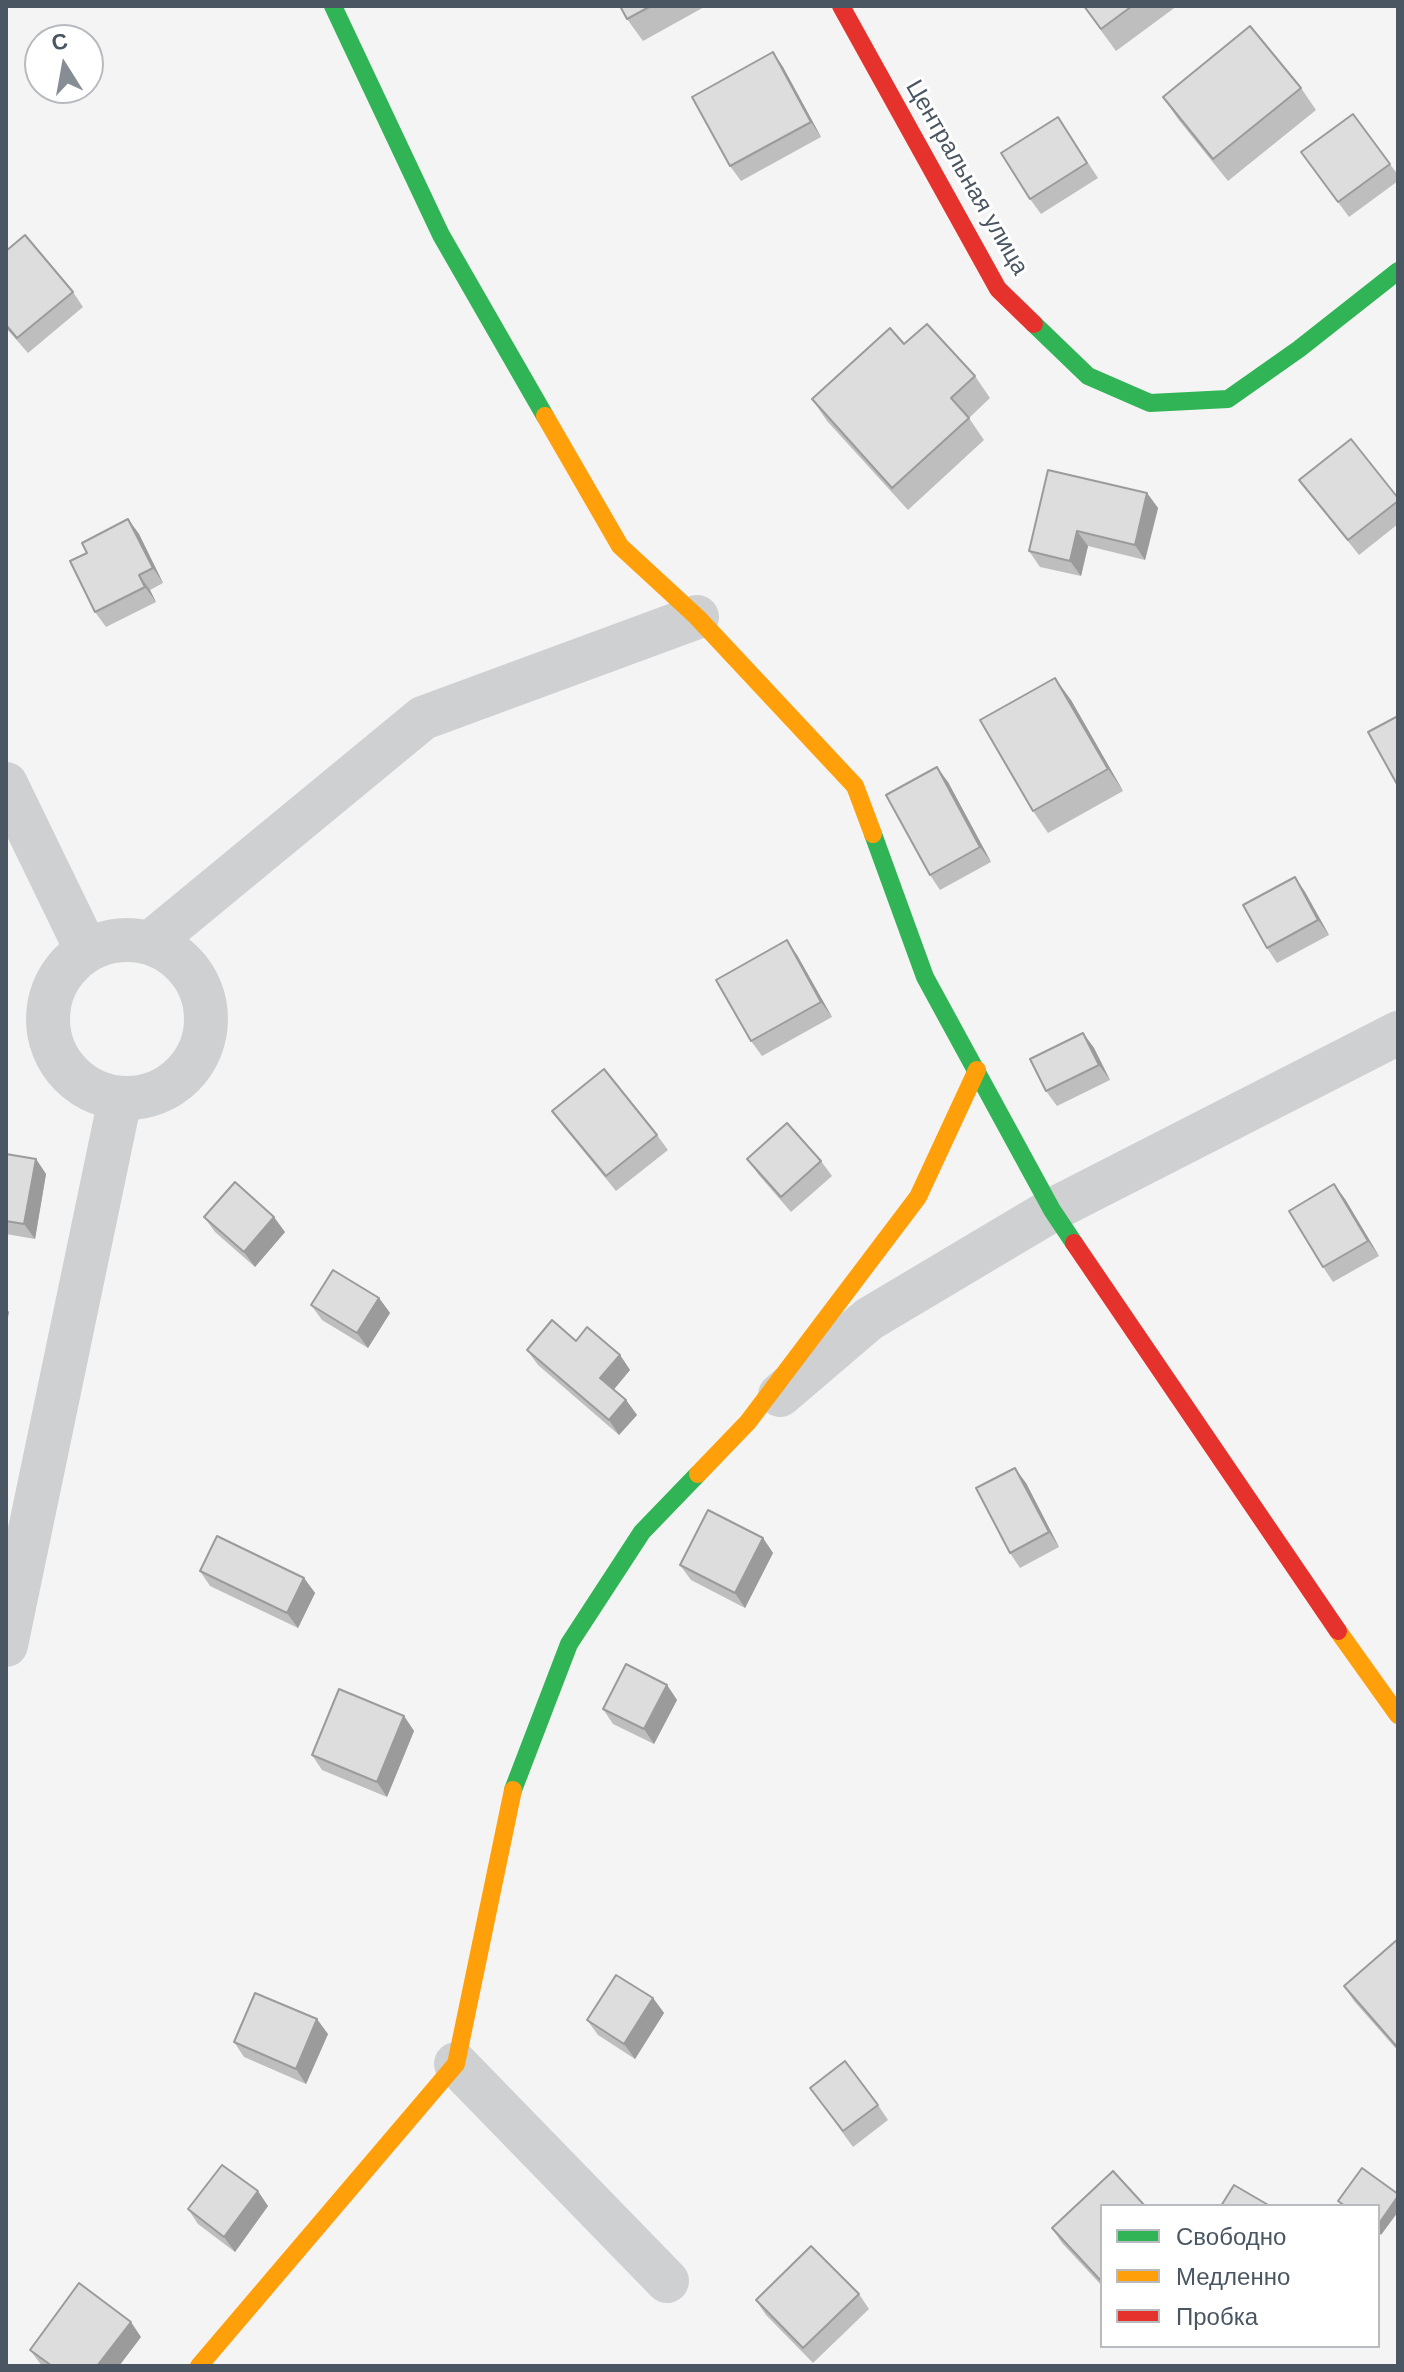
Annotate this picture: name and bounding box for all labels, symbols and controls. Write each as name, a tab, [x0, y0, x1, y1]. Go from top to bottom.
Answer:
north arrow	[24, 24, 104, 104]
text: С	[49, 26, 70, 58]
street label: Центральная улица	[898, 75, 1034, 281]
legend	[1100, 2204, 1380, 2348]
text: Свободно	[1176, 2221, 1286, 2252]
text: Медленно	[1176, 2261, 1290, 2292]
text: Пробка	[1176, 2301, 1258, 2332]

